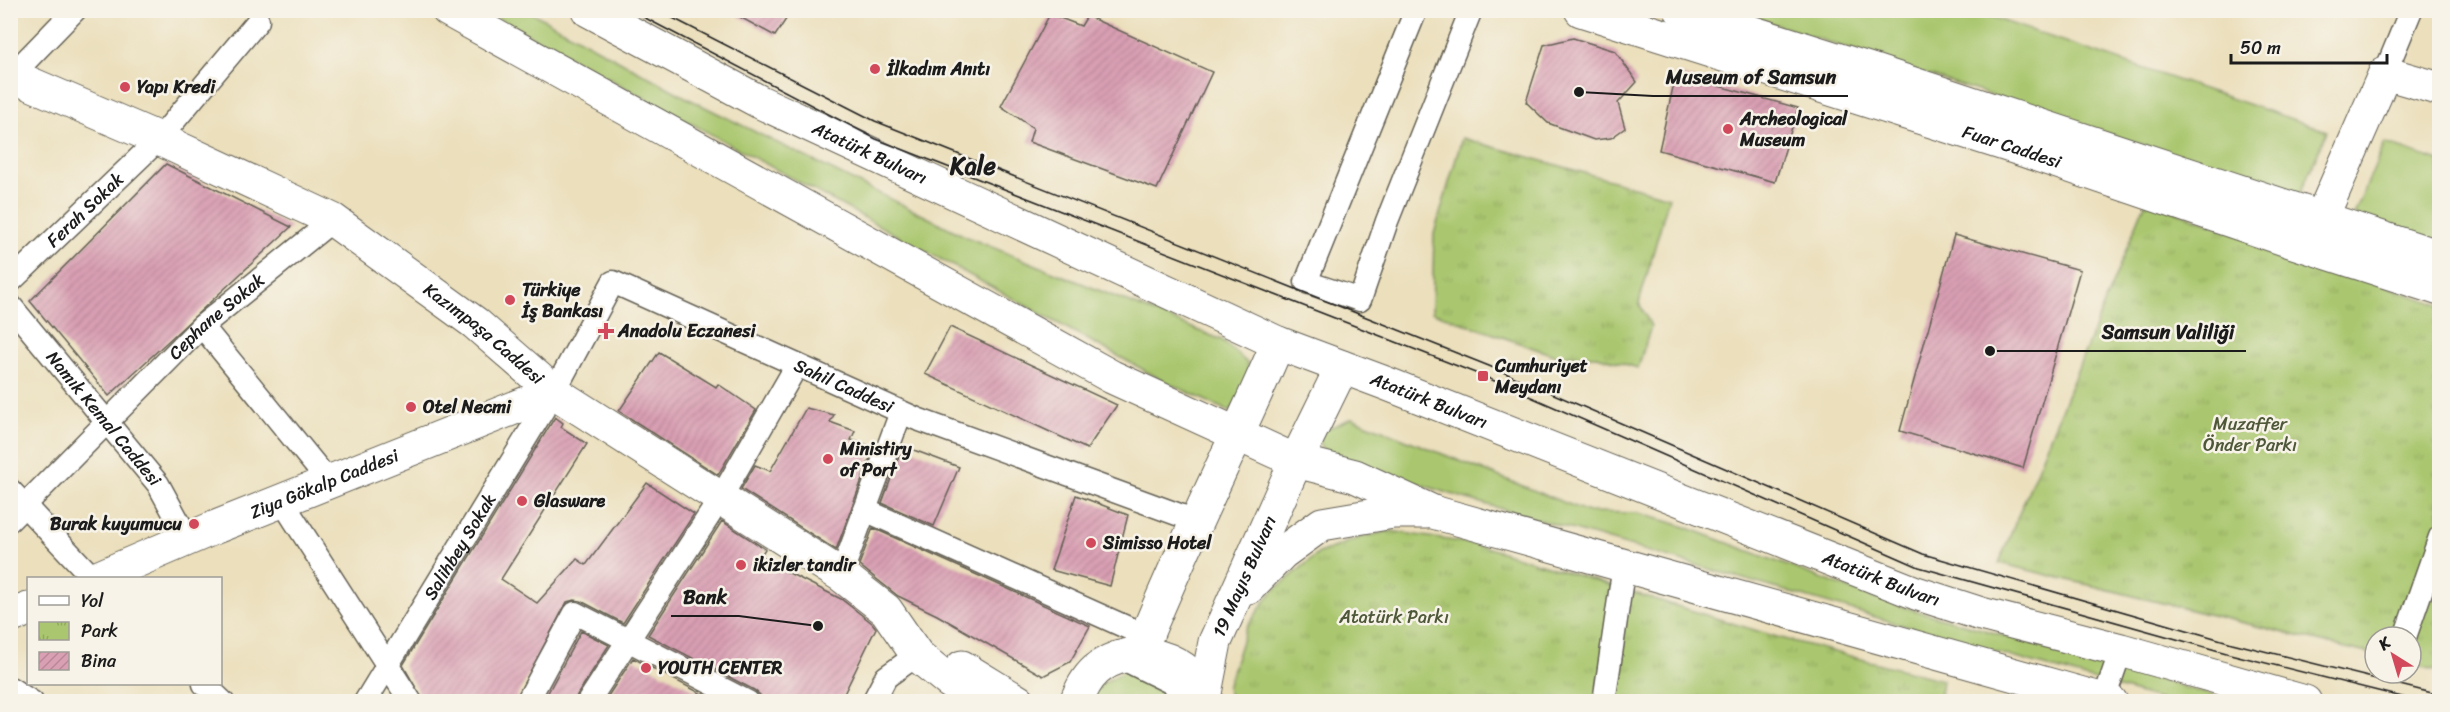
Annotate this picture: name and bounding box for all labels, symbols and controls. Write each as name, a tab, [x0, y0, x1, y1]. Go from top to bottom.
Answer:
scale bar	[2231, 27, 2387, 65]
text: 50 m	[2240, 32, 2281, 64]
place label: İlkadım Anıtı	[886, 53, 990, 85]
callout: Museum of Samsun	[1653, 58, 1848, 96]
text: Museum of Samsun	[1665, 60, 1836, 95]
marker: İlkadım Anıtı	[868, 62, 882, 76]
place label: Yapı Kredi	[137, 71, 216, 103]
marker: Yapı Kredi	[118, 80, 132, 94]
place label: Archeological Museum	[1739, 103, 1848, 156]
street label: Atatürk Bulvarı	[806, 112, 933, 194]
street label: Fuar Caddesi	[1958, 116, 2067, 178]
marker: Archeological Museum	[1721, 122, 1735, 136]
district label: Kale	[949, 145, 997, 187]
street label: Ferah Sokak	[39, 164, 132, 255]
street label: Cephane Sokak	[160, 265, 272, 368]
street label: Kazımpaşa Caddesi	[416, 274, 553, 394]
place label: Türkiye İş Bankası	[521, 274, 603, 327]
marker: Türkiye İş Bankası	[503, 293, 517, 307]
callout: Samsun Valiliği	[2090, 313, 2246, 351]
place label: Anadolu Eczanesi	[617, 315, 756, 347]
text: Samsun Valiliği	[2101, 315, 2236, 350]
marker: Anadolu Eczanesi	[599, 324, 613, 338]
street label: Namık Kemal Caddesi	[38, 343, 170, 494]
street label: Sahil Caddesi	[789, 350, 900, 423]
place label: Cumhuriyet Meydanı	[1494, 350, 1588, 403]
street label: Atatürk Bulvarı	[1365, 363, 1493, 438]
marker: Cumhuriyet Meydanı	[1476, 369, 1490, 383]
place label: Otel Necmi	[423, 391, 512, 423]
marker: Otel Necmi	[404, 400, 418, 414]
park label: Muzaffer Önder Parkı	[2203, 408, 2297, 461]
place label: Ministiry of Port	[839, 433, 912, 486]
street label: Ziya Gökalp Caddesi	[245, 439, 404, 528]
marker: Ministiry of Port	[821, 452, 835, 466]
place label: Glasware	[533, 485, 606, 517]
street label: Salihbey Sokak	[415, 487, 505, 607]
marker: Glasware	[515, 494, 529, 508]
place label: Burak kuyumucu	[50, 508, 182, 540]
street label: 19 Mayıs Bulvarı	[1203, 510, 1286, 642]
marker: Burak kuyumucu	[187, 517, 201, 531]
place label: Simisso Hotel	[1102, 527, 1212, 559]
marker: Simisso Hotel	[1084, 536, 1098, 550]
street label: Atatürk Bulvarı	[1817, 541, 1944, 616]
place label: ikizler tandir	[753, 549, 857, 581]
marker: ikizler tandir	[734, 558, 748, 572]
legend	[27, 577, 222, 685]
callout: Bank	[671, 578, 739, 616]
text: Bank	[683, 580, 727, 615]
text: Yol	[81, 585, 104, 617]
park label: Atatürk Parkı	[1338, 601, 1449, 633]
text: Park	[81, 615, 118, 647]
north arrow	[2363, 625, 2423, 685]
text: K	[2371, 628, 2398, 659]
text: Bina	[81, 645, 117, 677]
place label: YOUTH CENTER	[658, 652, 782, 684]
marker: YOUTH CENTER	[639, 661, 653, 675]

